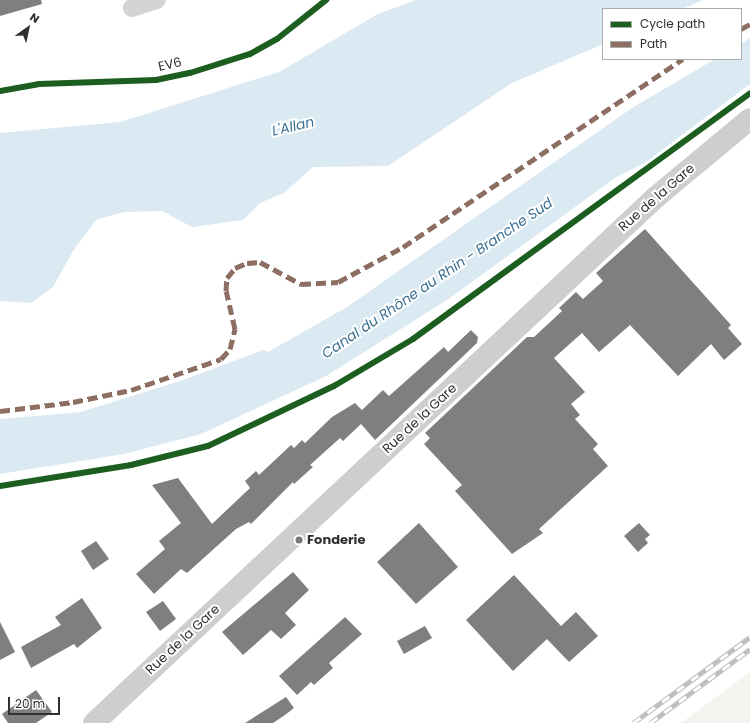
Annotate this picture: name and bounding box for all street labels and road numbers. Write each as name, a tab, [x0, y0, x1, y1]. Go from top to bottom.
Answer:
street label: EV6	[157, 55, 183, 75]
street label: Rue de la Gare	[616, 161, 698, 235]
street label: Rue de la Gare	[380, 381, 460, 457]
street label: Rue de la Gare	[143, 602, 223, 678]

